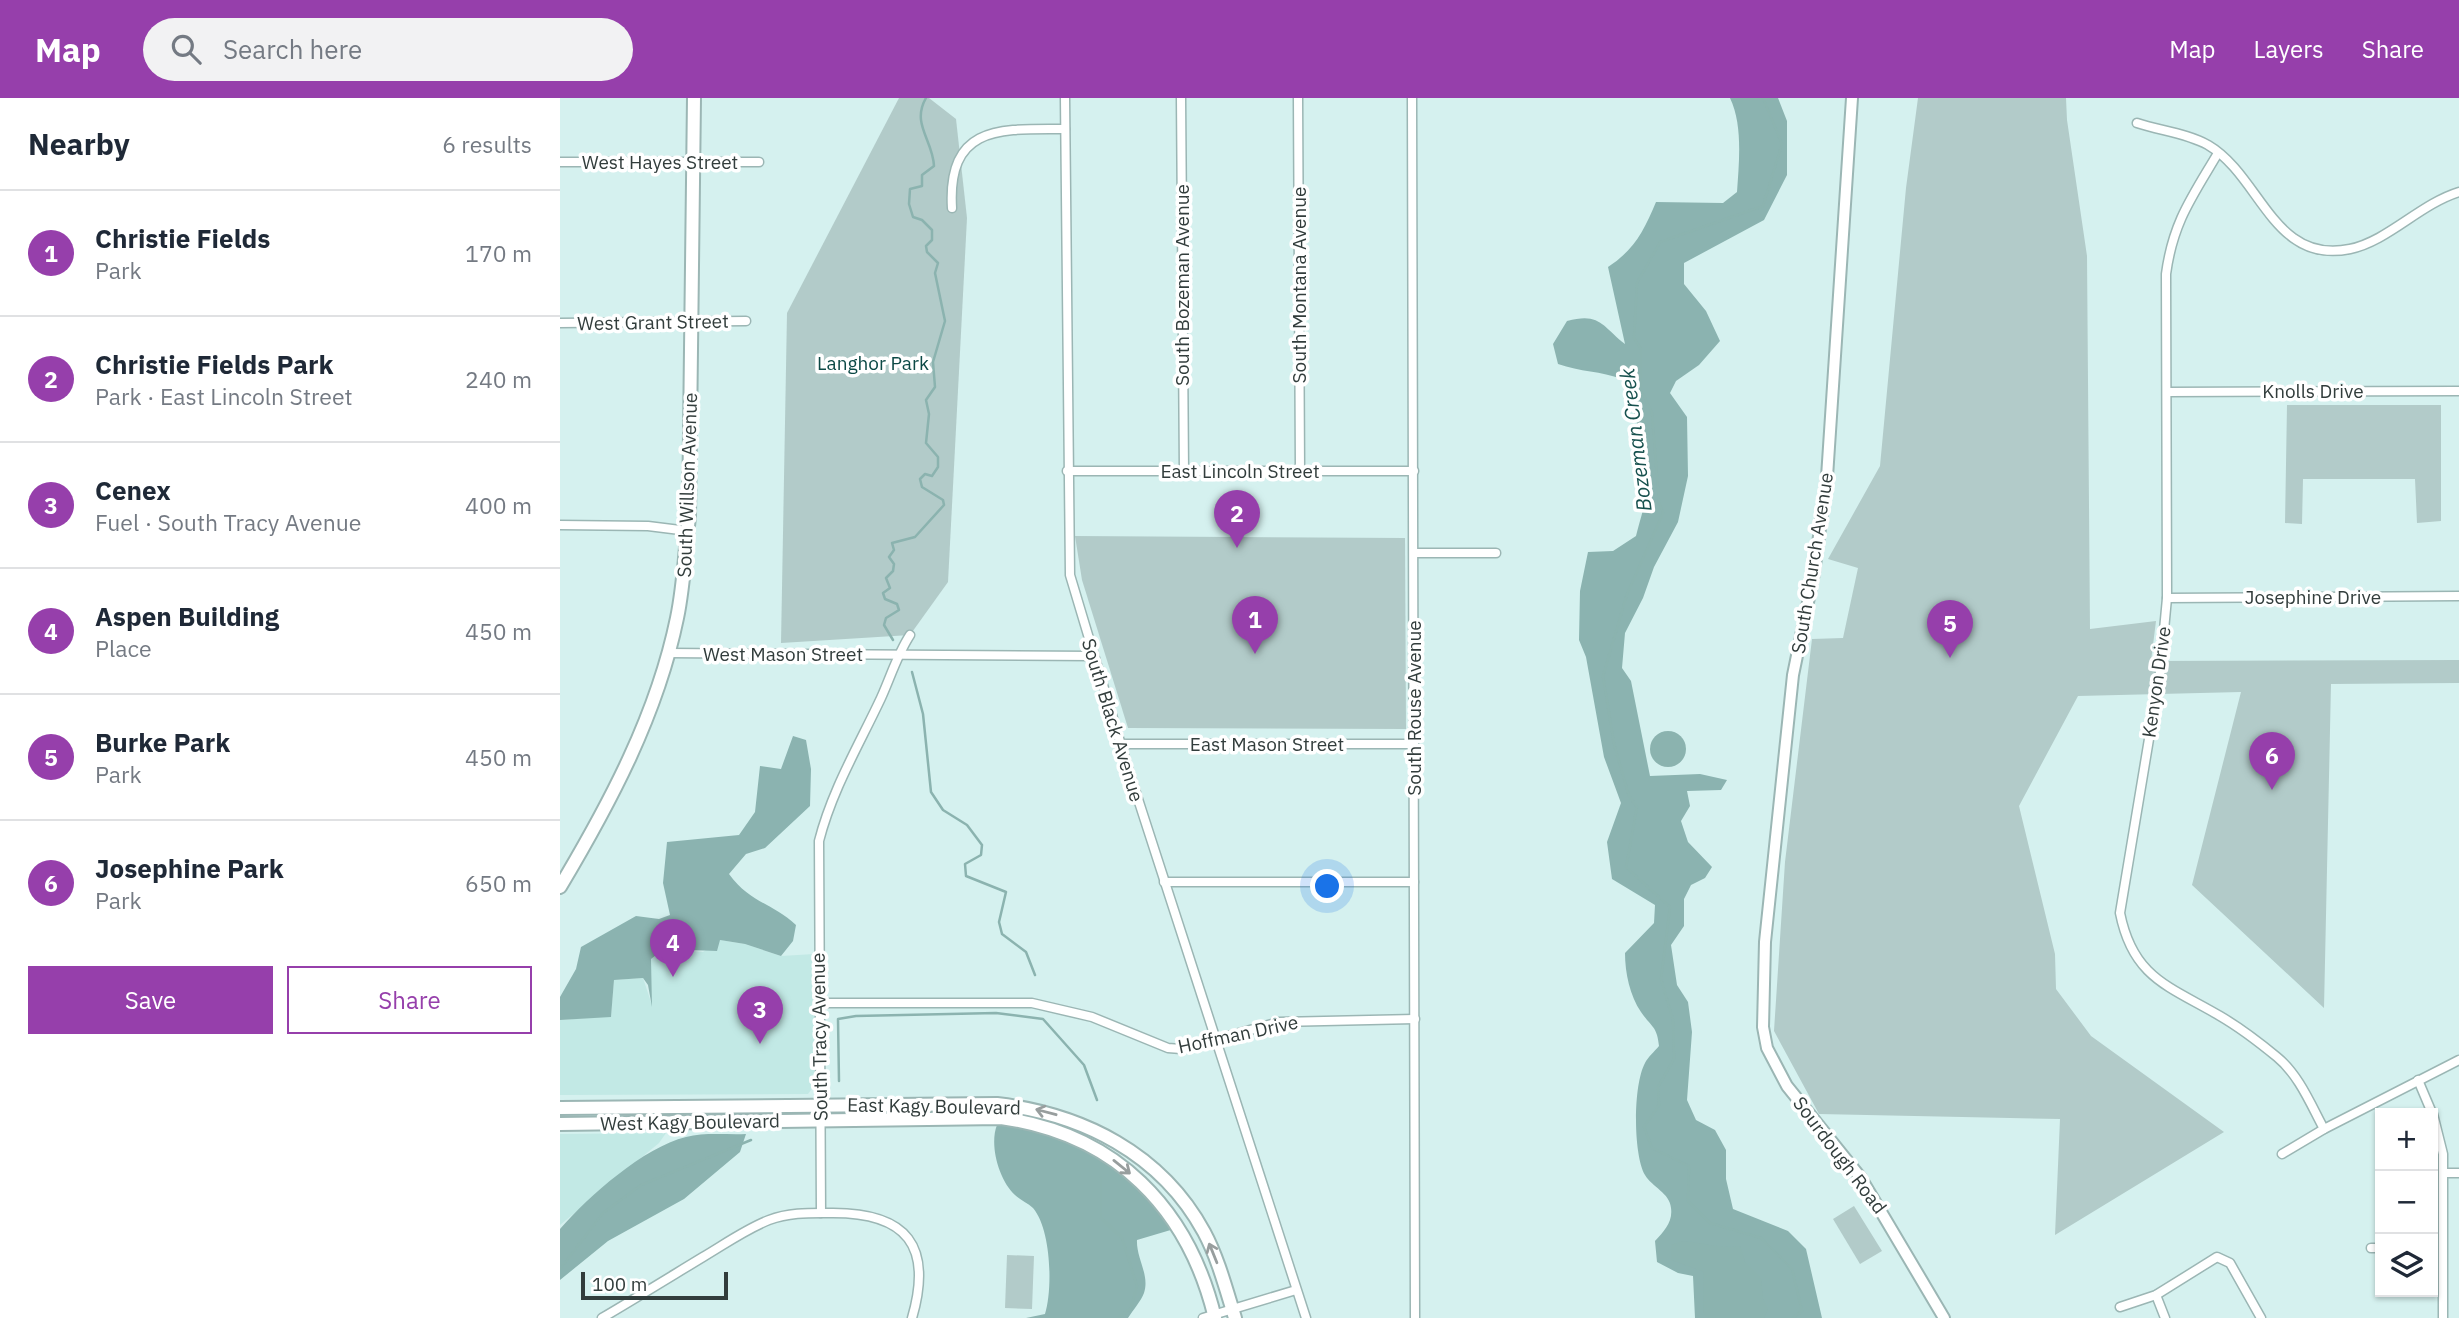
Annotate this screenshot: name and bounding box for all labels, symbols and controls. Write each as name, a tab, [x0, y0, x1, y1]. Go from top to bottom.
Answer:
search box	[143, 18, 633, 81]
text: Map	[35, 28, 101, 71]
icon: search	[167, 30, 205, 68]
text: Search here	[223, 32, 362, 66]
text: Map	[2169, 33, 2216, 65]
text: Layers	[2254, 33, 2324, 65]
text: Share	[2362, 33, 2424, 65]
text: Nearby	[28, 124, 130, 163]
text: 6 results	[442, 129, 532, 159]
street label: West Hayes Street	[582, 150, 738, 174]
street label: South Bozeman Avenue	[1170, 184, 1194, 386]
street label: South Montana Avenue	[1287, 187, 1311, 383]
text: Christie Fields	[95, 221, 270, 255]
text: 1	[44, 238, 58, 268]
text: 170 m	[465, 238, 532, 268]
text: Park	[95, 255, 142, 285]
street label: West Grant Street	[577, 309, 729, 335]
text: Christie Fields Park	[95, 347, 334, 381]
park label: Langhor Park	[817, 351, 929, 375]
text: 2	[44, 364, 58, 394]
text: 240 m	[465, 364, 532, 394]
water label: Bozeman Creek	[1612, 366, 1658, 513]
street label: Knolls Drive	[2262, 379, 2364, 403]
text: Park · East Lincoln Street	[95, 381, 353, 411]
street label: South Willson Avenue	[672, 392, 702, 578]
street label: East Lincoln Street	[1160, 459, 1320, 483]
street label: South Church Avenue	[1786, 471, 1838, 655]
text: Cenex	[95, 473, 171, 507]
text: 3	[44, 490, 58, 520]
text: 400 m	[465, 490, 532, 520]
pin: 2	[1214, 490, 1260, 548]
text: Fuel · South Tracy Avenue	[95, 507, 361, 537]
street label: Josephine Drive	[2245, 585, 2381, 609]
pin: 1	[1232, 596, 1278, 654]
text: Aspen Building	[95, 599, 279, 633]
pin: 5	[1927, 600, 1973, 658]
text: 4	[44, 616, 58, 646]
text: 450 m	[465, 616, 532, 646]
street label: South Rouse Avenue	[1402, 620, 1426, 796]
street label: Kenyon Drive	[2136, 625, 2176, 739]
text: Place	[95, 633, 152, 663]
street label: South Black Avenue	[1077, 635, 1149, 805]
street label: West Mason Street	[703, 642, 863, 666]
text: Burke Park	[95, 725, 230, 759]
street label: East Mason Street	[1190, 732, 1344, 756]
pin: 6	[2249, 732, 2295, 790]
text: 5	[44, 742, 58, 772]
text: 450 m	[465, 742, 532, 772]
text: Park	[95, 759, 142, 789]
text: Josephine Park	[95, 851, 284, 885]
text: 6	[44, 868, 58, 898]
text: 650 m	[465, 868, 532, 898]
your location	[1310, 869, 1344, 903]
text: Park	[95, 885, 142, 915]
pin: 4	[650, 919, 696, 977]
street label: South Tracy Avenue	[806, 953, 832, 1121]
button: Save	[28, 966, 273, 1034]
button: Share	[287, 966, 532, 1034]
pin: 3	[737, 986, 783, 1044]
street label: Hoffman Drive	[1176, 1010, 1300, 1058]
street label: East Kagy Boulevard	[847, 1092, 1021, 1120]
street label: Sourdough Road	[1788, 1092, 1892, 1218]
one-way arrow	[1035, 1104, 1057, 1117]
street label: West Kagy Boulevard	[600, 1108, 780, 1136]
map controls	[2375, 1108, 2438, 1297]
button: +	[2375, 1108, 2438, 1171]
one-way arrow	[1112, 1159, 1130, 1174]
button: −	[2375, 1171, 2438, 1234]
button: layers	[2375, 1234, 2438, 1297]
one-way arrow	[1206, 1243, 1219, 1265]
scale bar	[581, 1269, 728, 1301]
text: 100 m	[592, 1272, 647, 1296]

